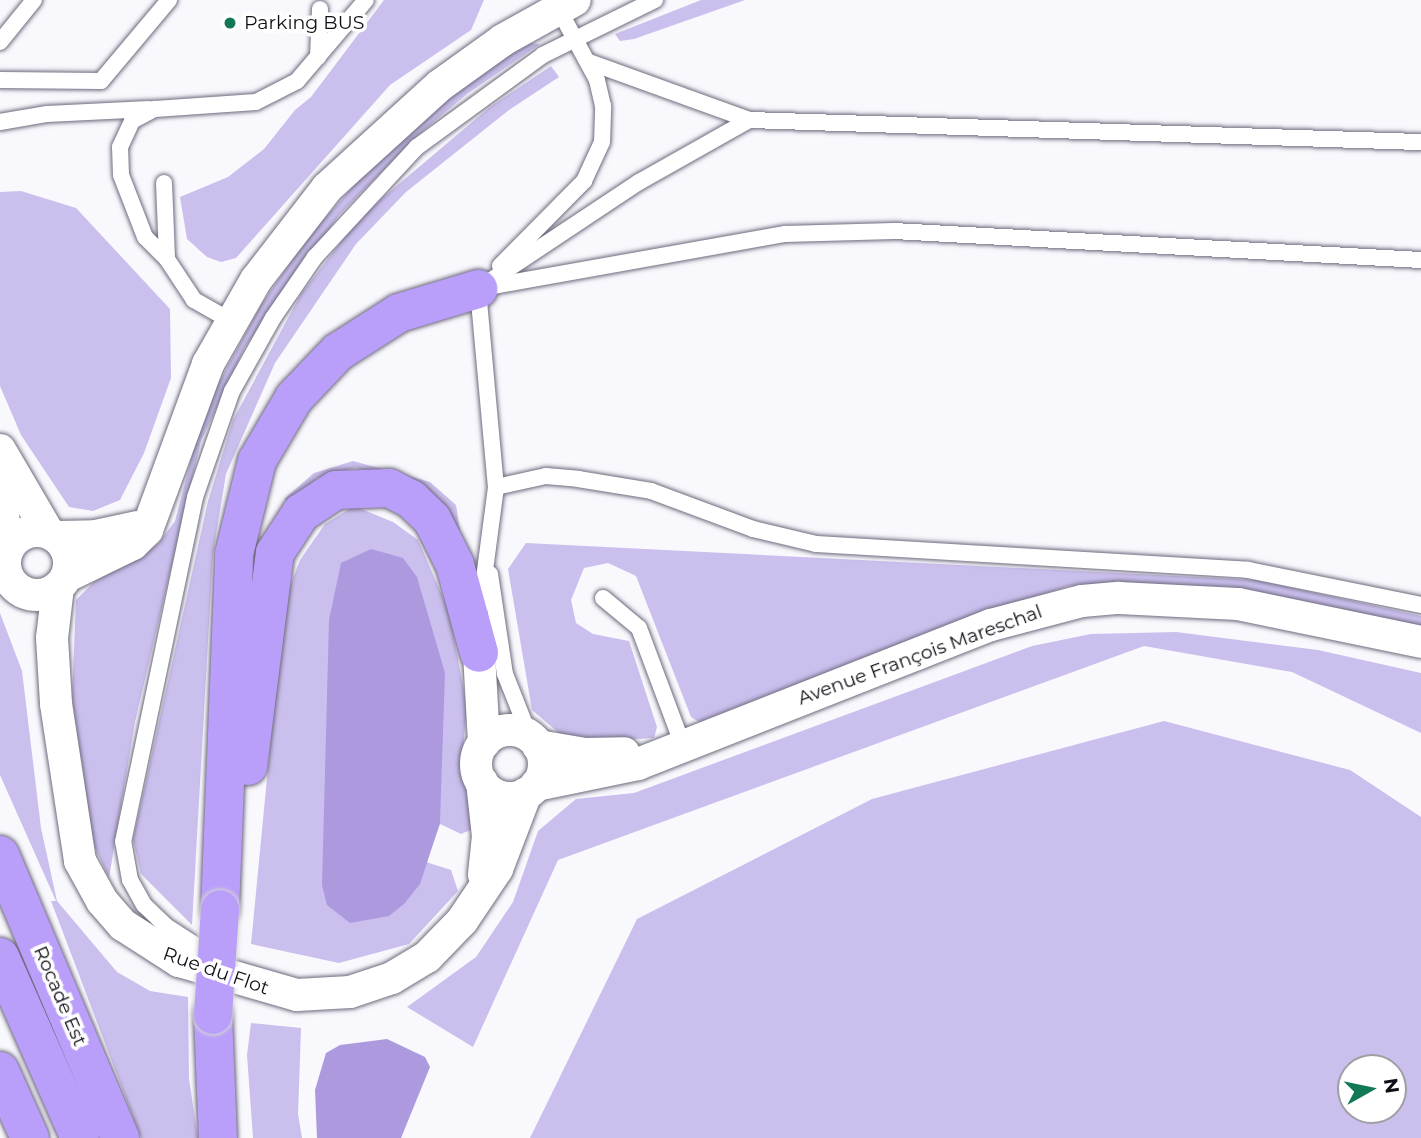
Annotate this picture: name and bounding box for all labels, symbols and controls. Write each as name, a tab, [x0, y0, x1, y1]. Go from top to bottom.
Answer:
place label: Parking BUS	[244, 12, 364, 34]
marker: Parking BUS	[222, 15, 238, 31]
street label: Avenue François Mareschal	[795, 600, 1045, 710]
street label: Rue du Flot	[160, 942, 272, 1000]
street label: Rocade Est	[29, 943, 91, 1049]
north arrow	[1337, 1054, 1407, 1124]
text: N	[1379, 1077, 1404, 1095]

